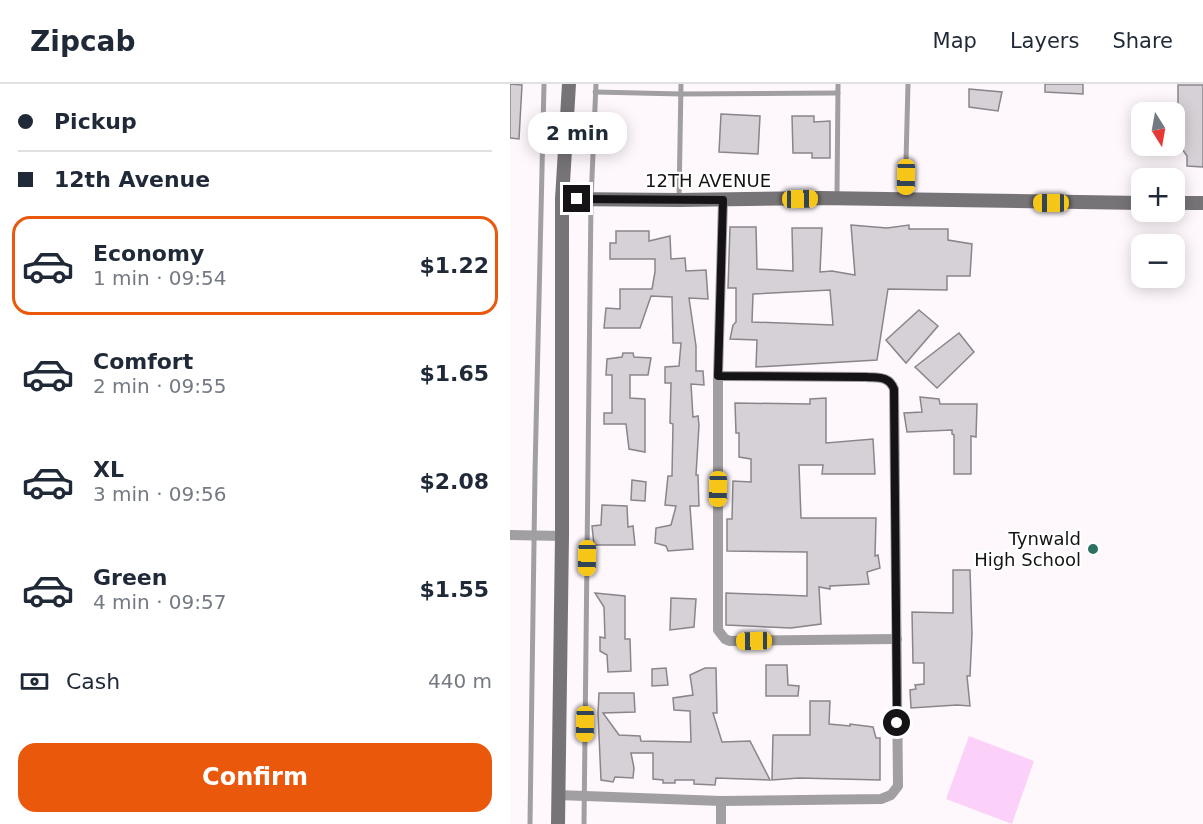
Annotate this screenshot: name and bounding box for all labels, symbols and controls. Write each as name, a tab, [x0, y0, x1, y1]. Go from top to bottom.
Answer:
text: Zipcab	[30, 25, 135, 58]
text: Map	[933, 29, 977, 53]
text: Layers	[1010, 29, 1079, 53]
text: Share	[1112, 29, 1173, 53]
north arrow	[1131, 102, 1185, 156]
map controls	[1131, 102, 1185, 288]
text: Pickup	[54, 109, 137, 134]
callout: 2 min	[527, 112, 626, 154]
text: 2 min	[546, 121, 609, 145]
car	[897, 159, 915, 195]
text: 12th Avenue	[54, 167, 210, 192]
button: +	[1131, 168, 1185, 222]
street label: 12TH AVENUE	[645, 170, 771, 191]
route end	[563, 185, 590, 212]
car	[782, 190, 818, 208]
car	[1033, 194, 1069, 212]
button: −	[1131, 234, 1185, 288]
icon: car	[21, 239, 75, 293]
text: Economy	[93, 241, 204, 266]
text: $1.22	[419, 253, 489, 278]
text: 1 min · 09:54	[93, 266, 227, 290]
icon: car	[21, 347, 75, 401]
text: Comfort	[93, 349, 193, 374]
text: $1.65	[419, 361, 489, 386]
text: 2 min · 09:55	[93, 374, 227, 398]
icon: car	[21, 455, 75, 509]
text: XL	[93, 457, 124, 482]
text: $2.08	[419, 469, 489, 494]
car	[709, 471, 727, 507]
text: 3 min · 09:56	[93, 482, 227, 506]
place label: Tynwald High School	[974, 528, 1081, 570]
car	[578, 540, 596, 576]
marker: Tynwald High School	[1086, 542, 1100, 556]
icon: car	[21, 563, 75, 617]
text: Green	[93, 565, 167, 590]
text: $1.55	[419, 577, 489, 602]
text: 4 min · 09:57	[93, 590, 227, 614]
car	[736, 632, 772, 650]
icon: cash	[18, 665, 51, 698]
text: Cash	[66, 669, 120, 694]
text: 440 m	[428, 669, 492, 693]
car	[576, 706, 594, 742]
route start	[883, 709, 910, 736]
button: Confirm	[18, 743, 492, 812]

